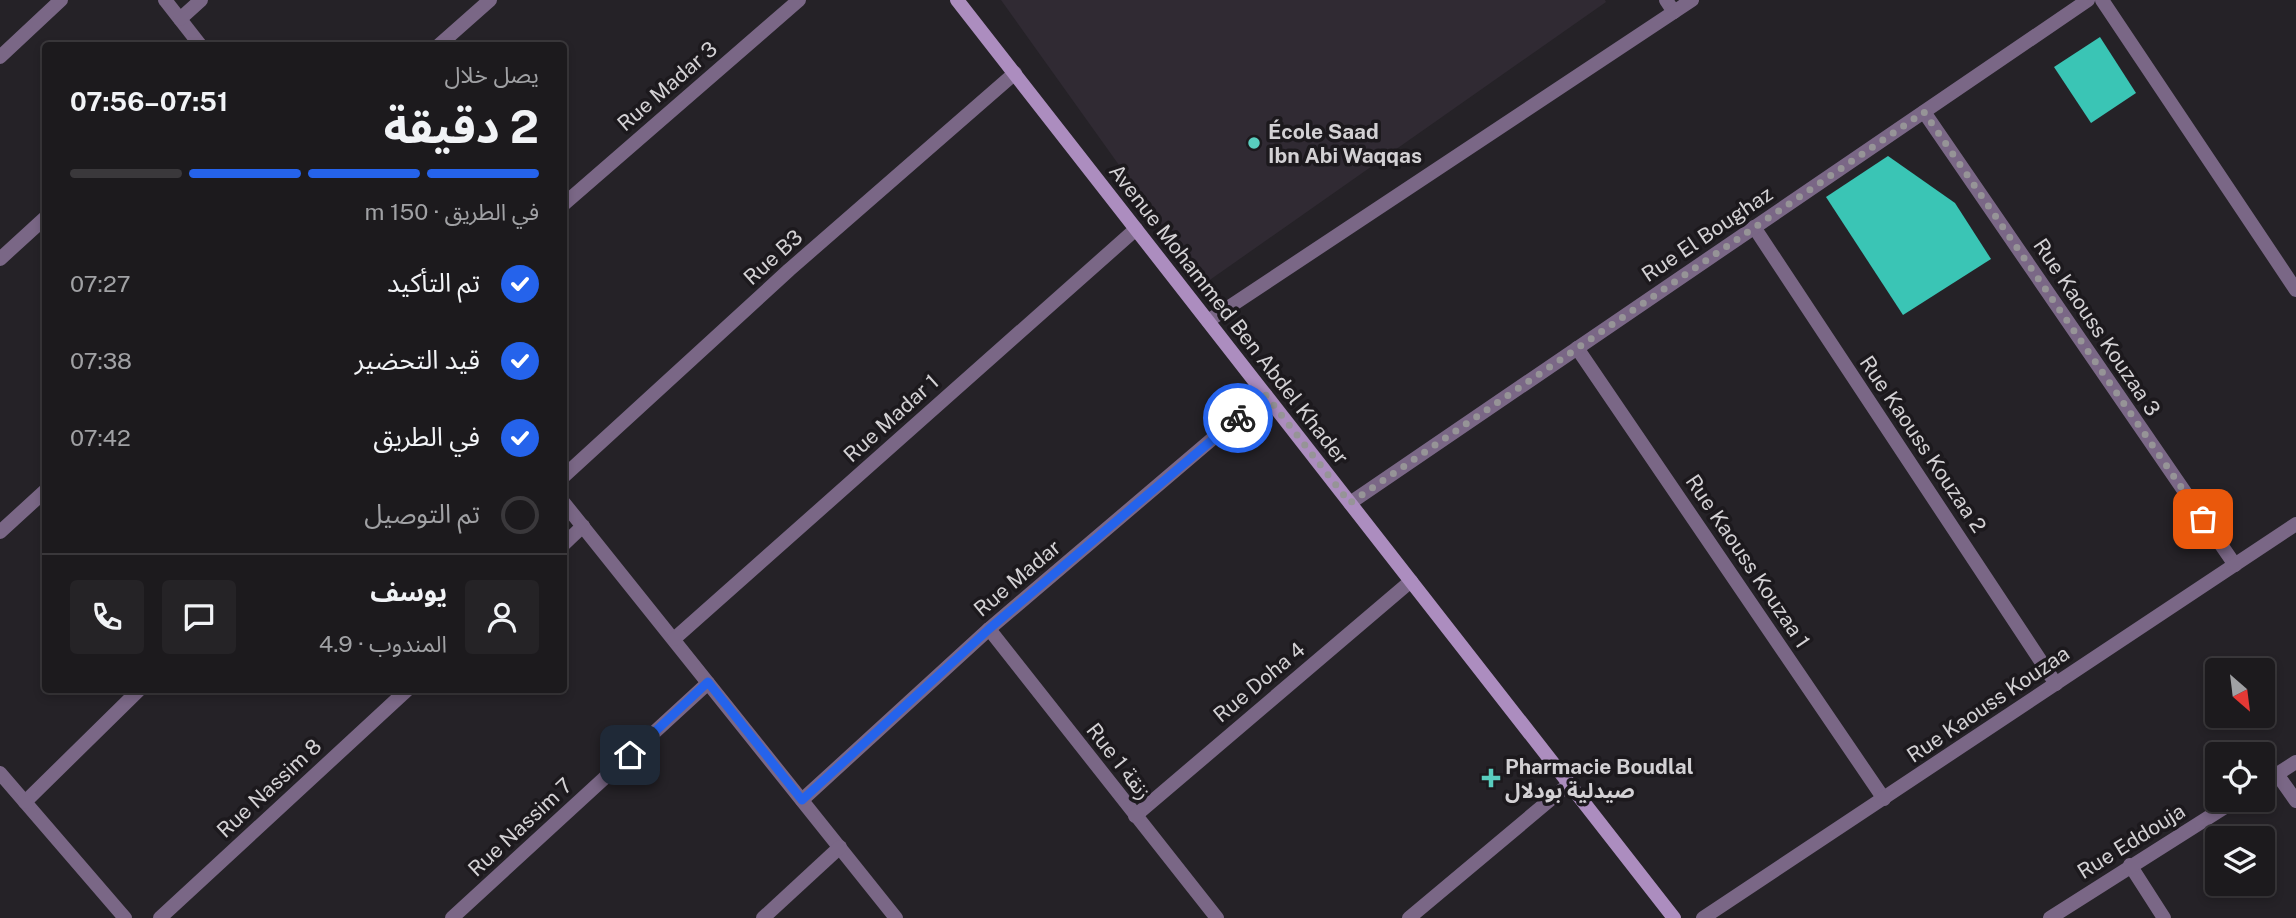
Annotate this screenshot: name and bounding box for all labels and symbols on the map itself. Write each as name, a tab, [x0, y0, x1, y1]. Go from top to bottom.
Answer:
street label: Rue Madar 3	[612, 36, 722, 136]
place label: École Saad Ibn Abi Waqqas	[1268, 119, 1422, 168]
marker: École Saad Ibn Abi Waqqas	[1246, 135, 1262, 151]
street label: Avenue Mohammed Ben Abdel Khader	[1104, 159, 1354, 469]
street label: Rue El Boughaz	[1637, 181, 1777, 287]
street label: Rue B3	[738, 224, 808, 290]
street label: Rue Kaouss Kouzaa 3	[2028, 234, 2166, 420]
street label: Rue Kaouss Kouzaa 2	[1855, 351, 1991, 537]
street label: Rue Madar 1	[838, 369, 944, 467]
courier	[1203, 383, 1273, 453]
street label: Rue Kaouss Kouzaa 1	[1681, 469, 1815, 653]
pin	[2173, 489, 2233, 549]
street label: Rue Madar	[969, 534, 1065, 622]
street label: Rue Doha 4	[1208, 637, 1310, 727]
street label: Rue Kaouss Kouzaa	[1902, 640, 2074, 768]
north arrow	[2205, 658, 2275, 728]
street label: Rue 1 زنقة	[1081, 718, 1157, 804]
pin	[600, 725, 660, 785]
street label: Rue Nassim 8	[212, 733, 326, 843]
place label: Pharmacie Boudlal صيدلية بودلال	[1505, 754, 1694, 803]
marker: Pharmacie Boudlal صيدلية بودلال	[1483, 770, 1499, 786]
street label: Rue Nassim 7	[463, 773, 577, 881]
street label: Rue Eddouja	[2073, 798, 2189, 884]

